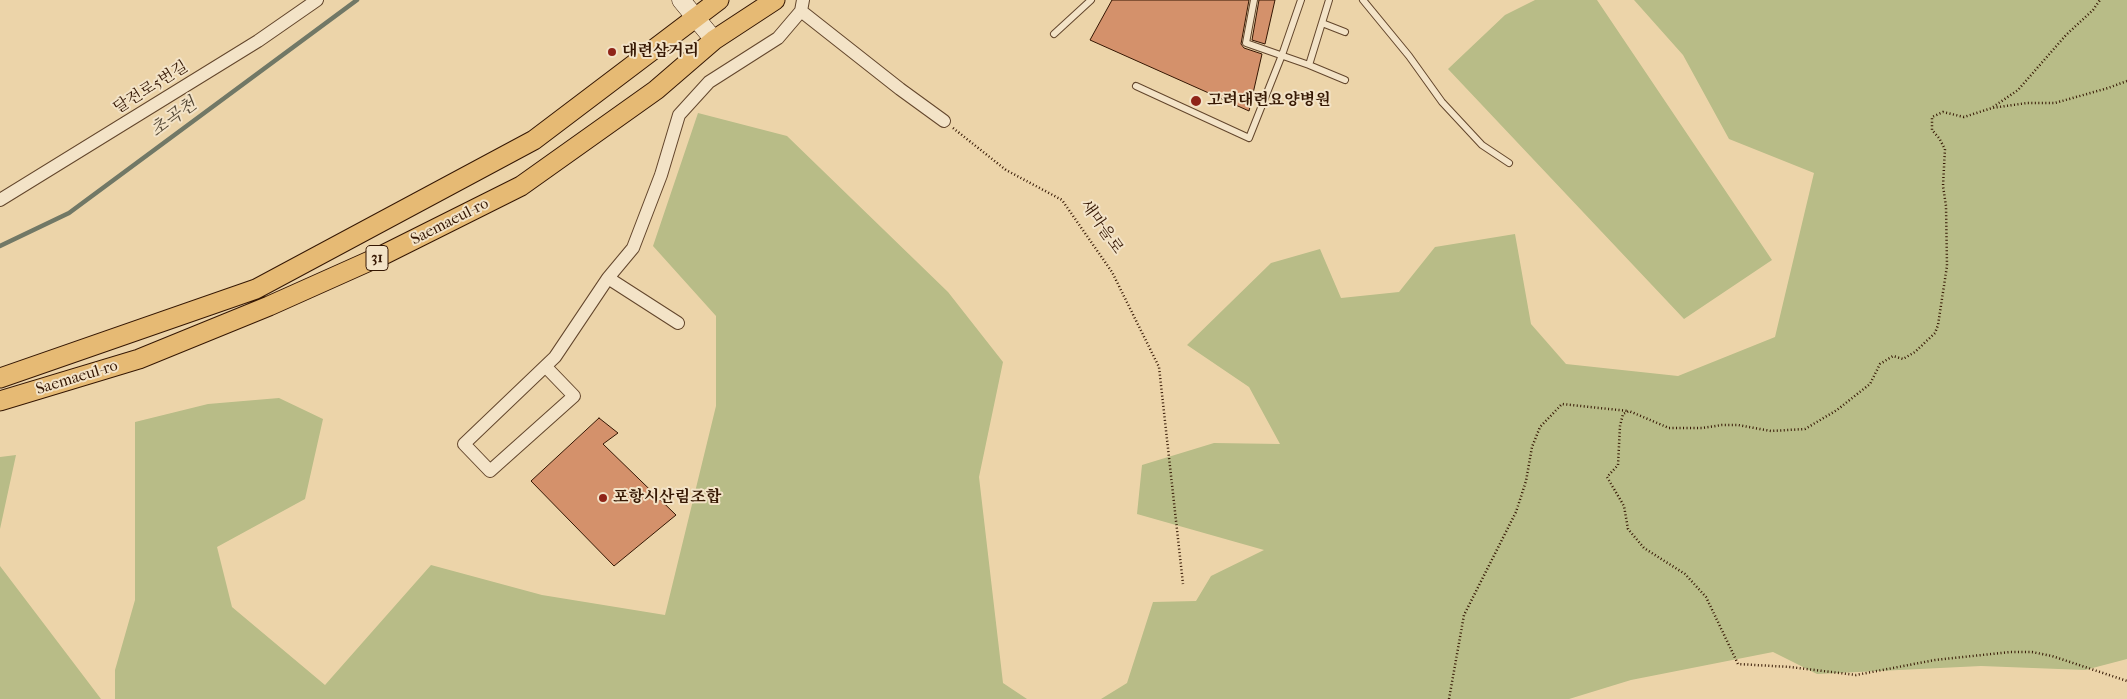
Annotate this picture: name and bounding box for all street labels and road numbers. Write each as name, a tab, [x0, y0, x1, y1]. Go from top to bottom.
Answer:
street label: 달전로5번길	[110, 58, 192, 118]
street label: Saemaeul-ro	[408, 194, 492, 250]
street label: 새마을로	[1075, 196, 1127, 258]
road number: 31	[366, 246, 388, 270]
street label: Saemaeul-ro	[34, 356, 120, 400]

